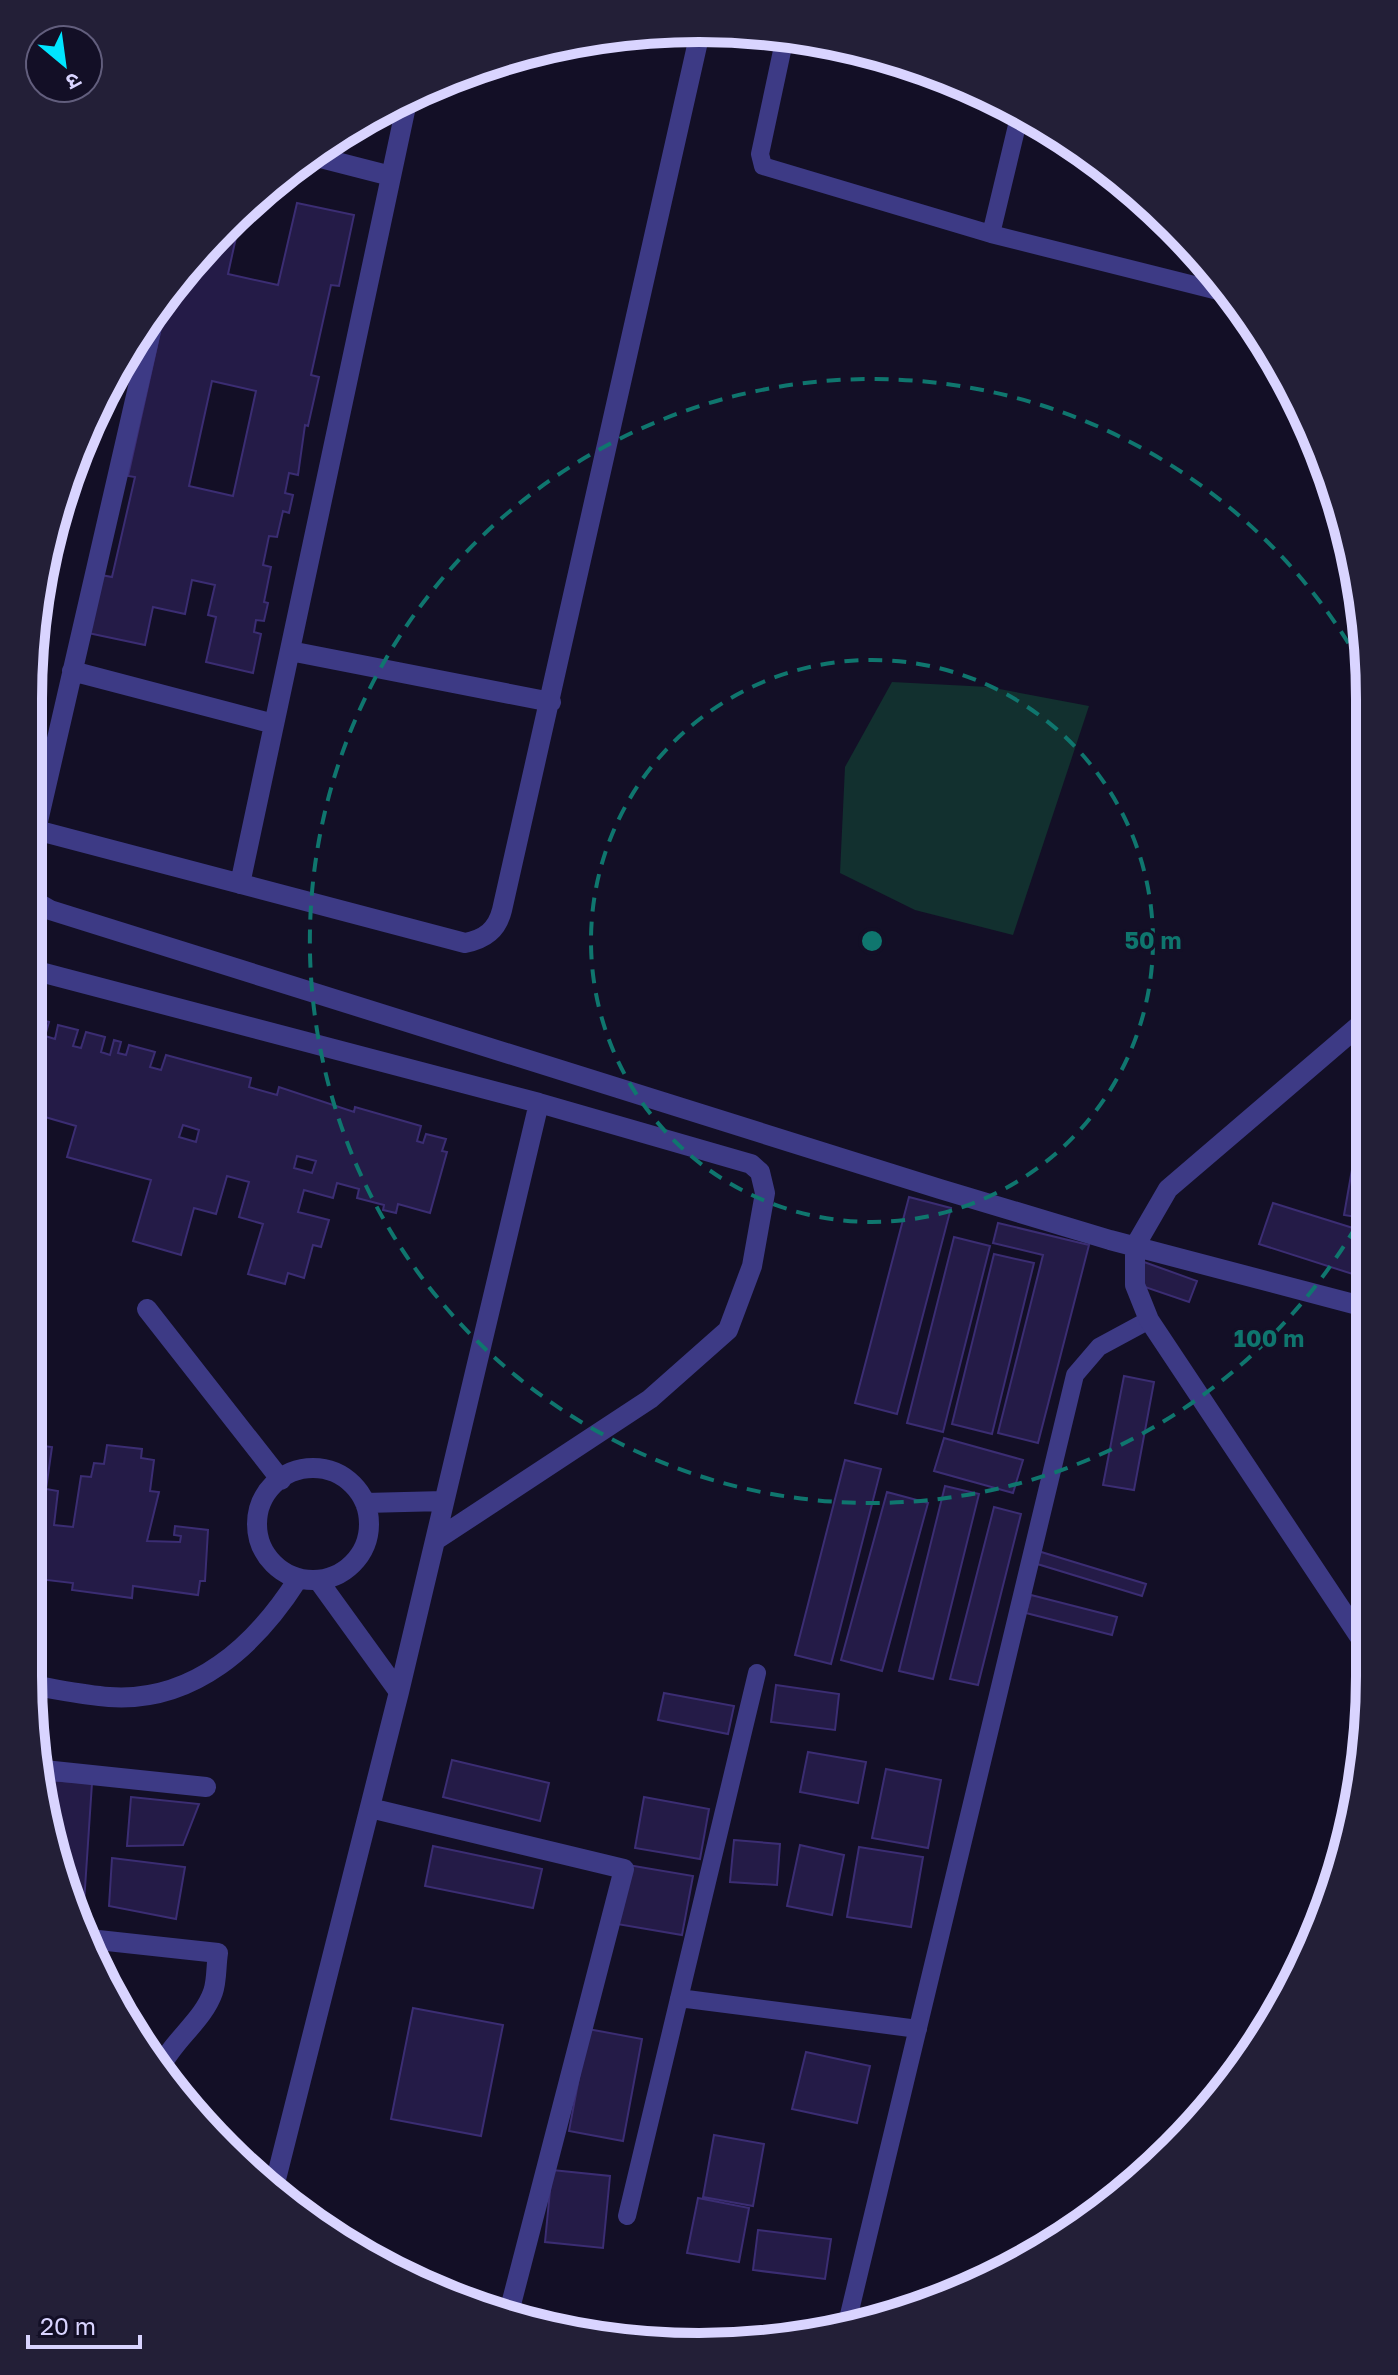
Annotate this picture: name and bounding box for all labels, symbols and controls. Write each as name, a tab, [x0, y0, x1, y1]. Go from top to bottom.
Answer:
north arrow	[24, 24, 104, 104]
text: उ	[61, 67, 86, 97]
text: 50 m	[1124, 925, 1182, 954]
centre of rings	[858, 927, 886, 955]
text: 100 m	[1234, 1323, 1304, 1352]
scale bar	[28, 2299, 140, 2349]
text: 20 m	[40, 2311, 96, 2340]

